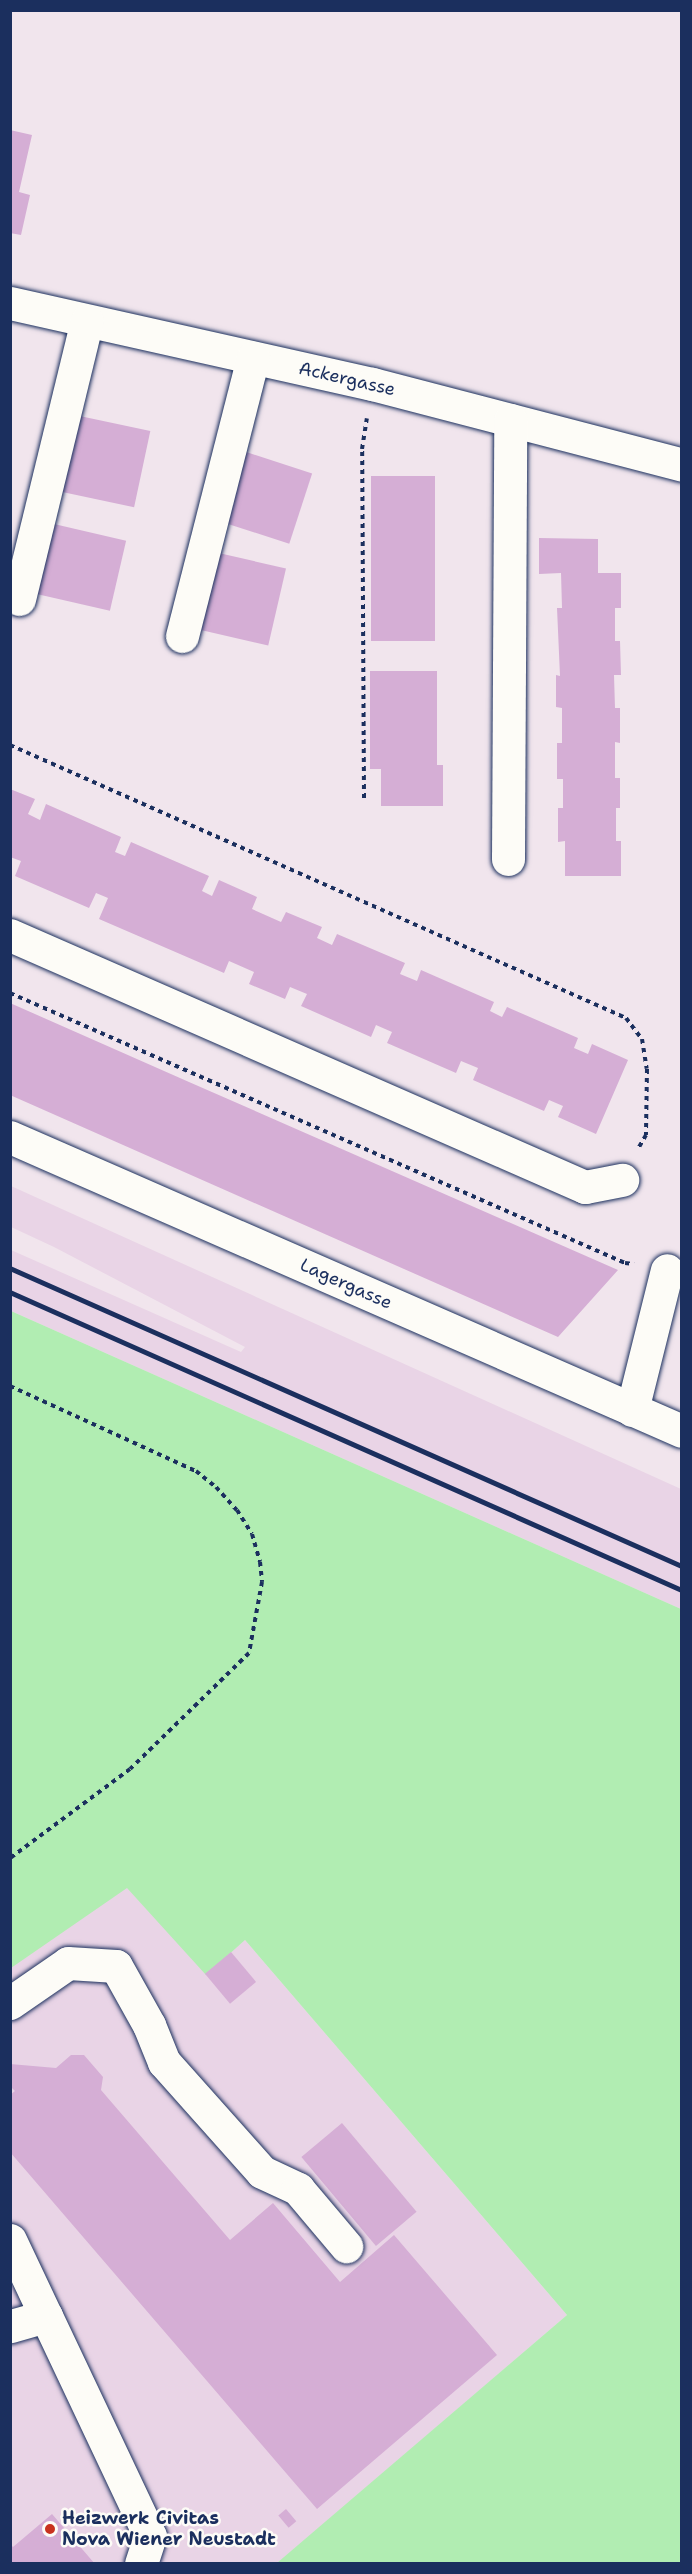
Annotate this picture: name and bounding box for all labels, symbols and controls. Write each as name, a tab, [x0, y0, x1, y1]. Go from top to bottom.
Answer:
street label: Ackergasse	[297, 357, 397, 401]
street label: Lagergasse	[297, 1254, 395, 1314]
place label: Heizwerk Civitas Nova Wiener Neustadt	[62, 2508, 276, 2550]
marker: Heizwerk Civitas Nova Wiener Neustadt	[43, 2522, 57, 2536]

